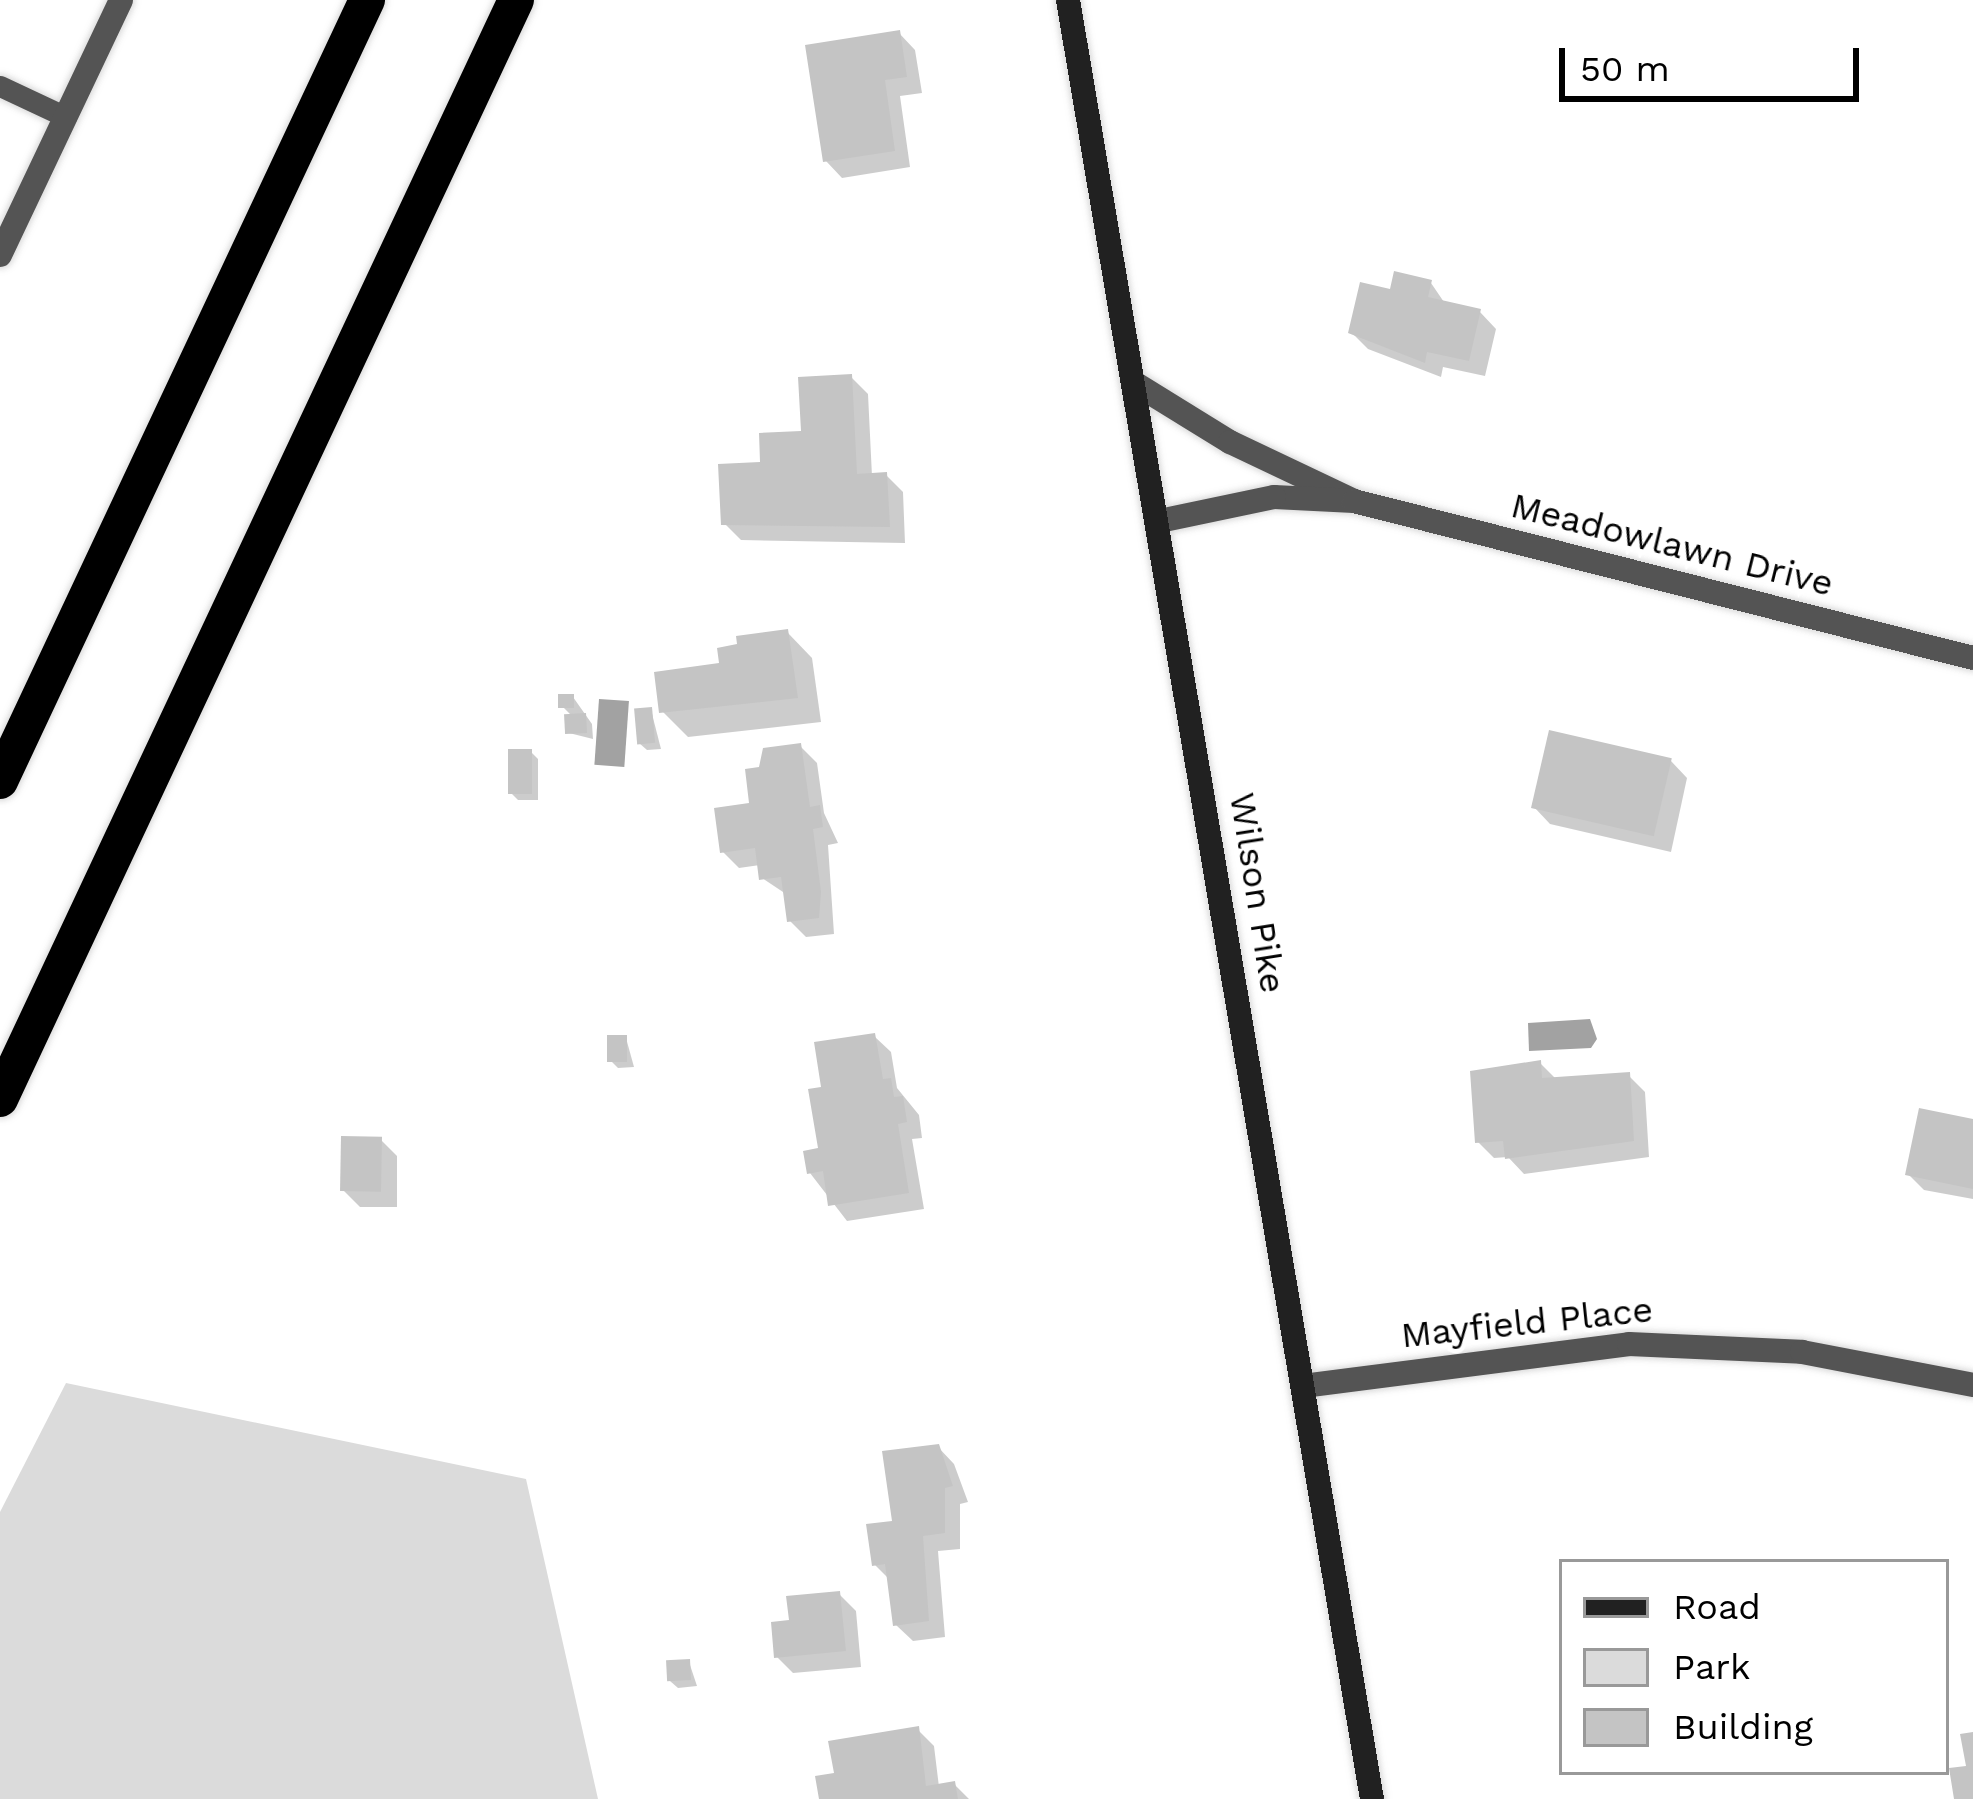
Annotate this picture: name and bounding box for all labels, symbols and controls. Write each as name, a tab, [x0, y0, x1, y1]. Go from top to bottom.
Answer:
scale bar	[1565, 24, 1865, 98]
text: 50 m	[1580, 48, 1670, 90]
street label: Meadowlawn Drive	[1506, 484, 1838, 606]
street label: Wilson Pike	[1220, 790, 1294, 996]
street label: Mayfield Place	[1399, 1288, 1655, 1358]
legend	[1559, 1559, 1949, 1775]
text: Road	[1673, 1586, 1761, 1628]
text: Park	[1673, 1646, 1750, 1688]
text: Building	[1673, 1706, 1813, 1748]

